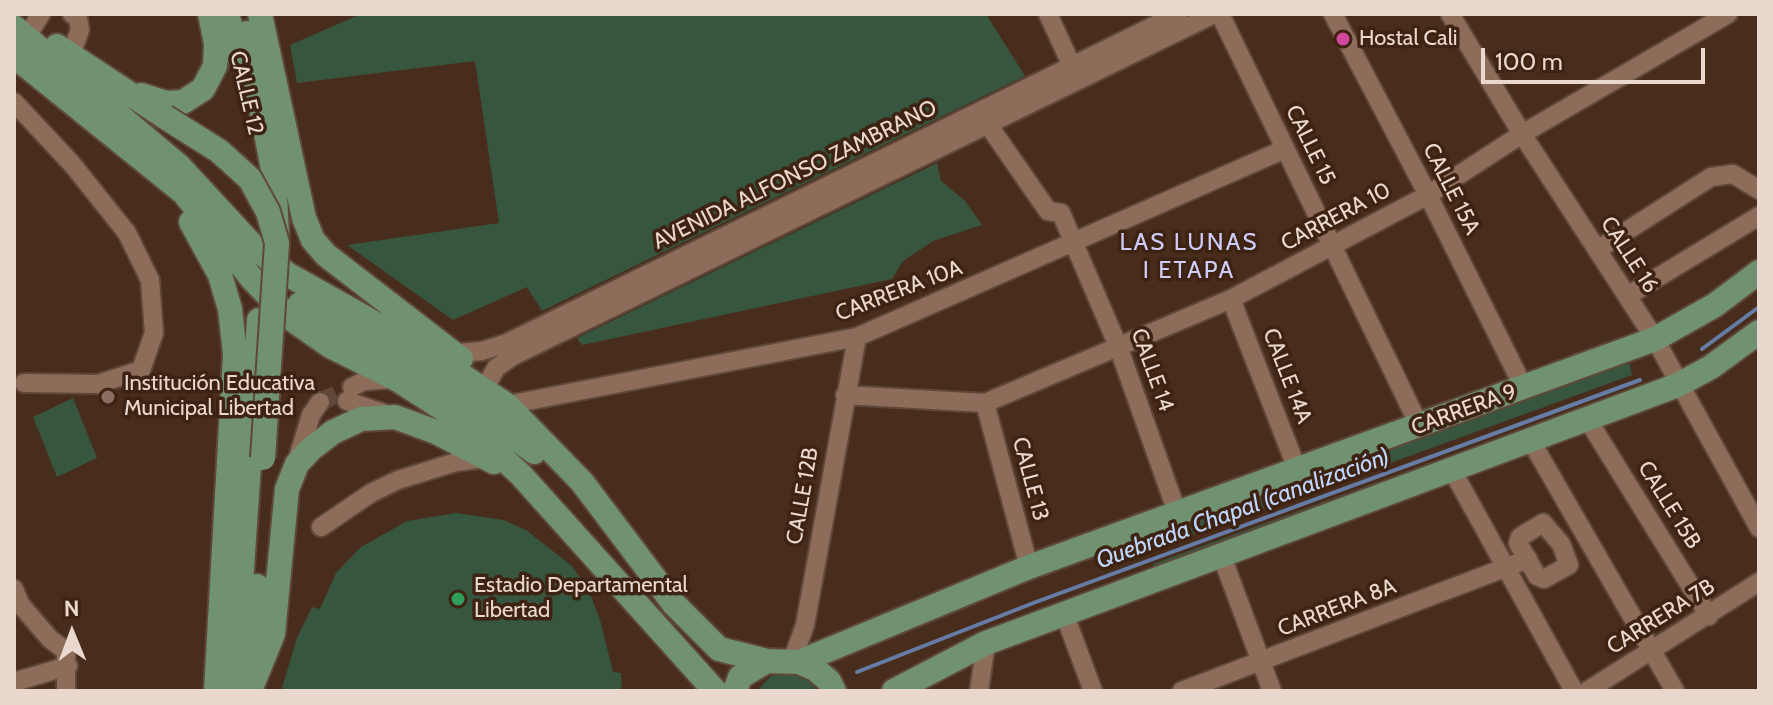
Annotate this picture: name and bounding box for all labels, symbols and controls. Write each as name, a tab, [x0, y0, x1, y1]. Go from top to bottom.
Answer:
place label: Hostal Cali	[1359, 26, 1458, 52]
marker: Hostal Cali	[1334, 30, 1352, 48]
scale bar	[1485, 32, 1709, 82]
text: 100 m	[1495, 47, 1563, 76]
street label: CALLE 12	[224, 49, 268, 137]
street label: AVENIDA ALFONSO ZAMBRANO	[649, 95, 941, 255]
street label: CALLE 15	[1279, 101, 1341, 189]
street label: CALLE 15A	[1417, 139, 1485, 239]
street label: CARRERA 10	[1277, 177, 1395, 257]
street label: CALLE 16	[1595, 212, 1663, 298]
district label: LAS LUNAS I ETAPA	[1120, 229, 1258, 285]
street label: CARRERA 10A	[832, 255, 966, 327]
street label: CALLE 14	[1125, 325, 1179, 415]
street label: CALLE 14A	[1257, 325, 1317, 427]
place label: Institución Educativa Municipal Libertad	[124, 371, 315, 422]
street label: CARRERA 9	[1408, 379, 1520, 441]
marker: Institución Educativa Municipal Libertad	[99, 388, 117, 406]
street label: CALLE 13	[1006, 434, 1054, 524]
water label: Quebrada Chapal (canalización)	[1092, 442, 1394, 576]
street label: CALLE 12B	[781, 445, 825, 547]
street label: CALLE 15B	[1632, 456, 1706, 554]
place label: Estadio Departamental Libertad	[474, 573, 688, 624]
street label: CARRERA 8A	[1274, 573, 1400, 643]
street label: CARRERA 7B	[1602, 574, 1720, 660]
marker: Estadio Departamental Libertad	[449, 590, 467, 608]
north arrow	[32, 593, 112, 673]
text: N	[64, 595, 80, 622]

